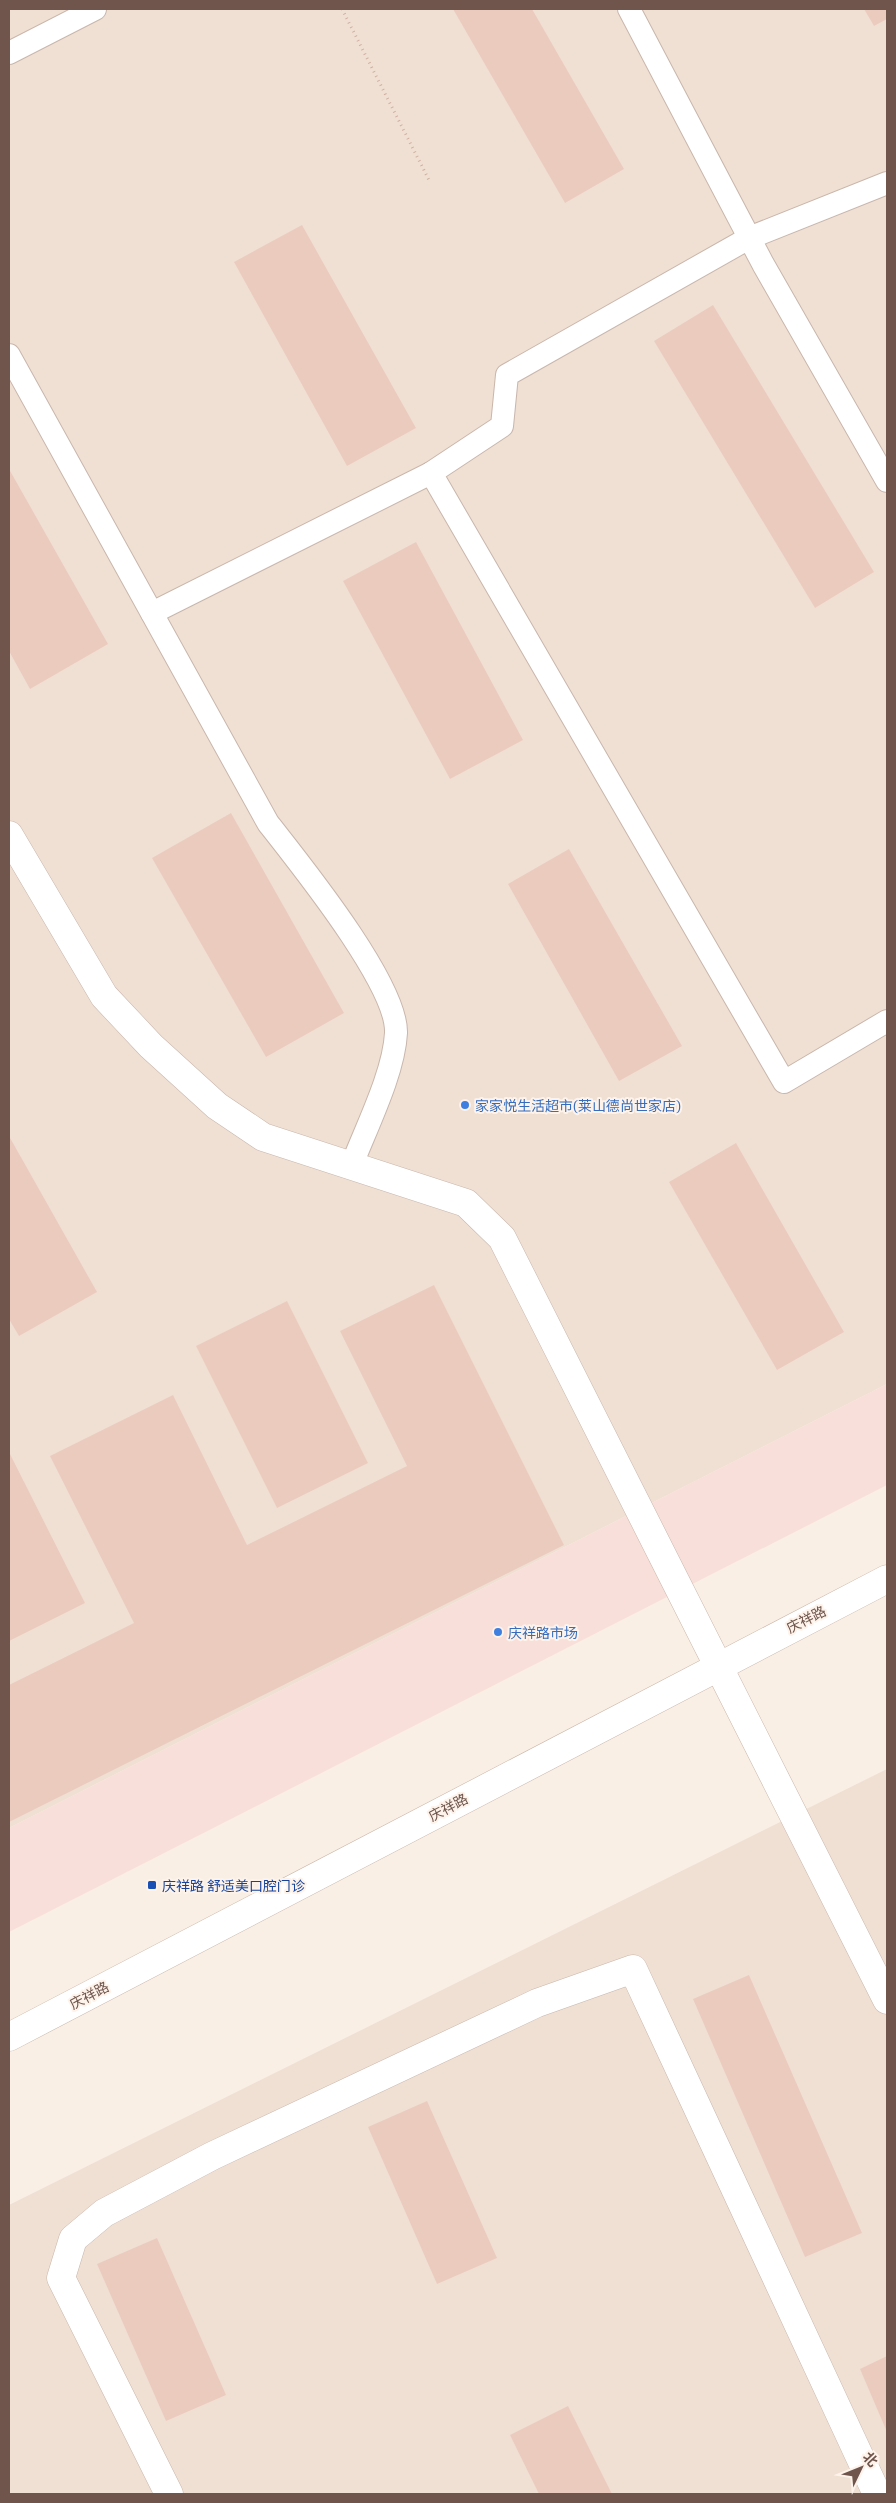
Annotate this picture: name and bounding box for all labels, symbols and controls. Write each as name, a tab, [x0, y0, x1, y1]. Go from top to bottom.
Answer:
place label: 家家悦生活超市(莱山德尚世家店)	[475, 1097, 681, 1114]
marker: 家家悦生活超市(莱山德尚世家店)	[459, 1099, 471, 1111]
street label: 庆祥路	[783, 1602, 829, 1636]
place label: 庆祥路市场	[508, 1624, 578, 1641]
marker: 庆祥路市场	[492, 1626, 504, 1638]
street label: 庆祥路	[425, 1790, 471, 1824]
place label: 庆祥路 舒适美口腔门诊	[162, 1877, 305, 1894]
marker: 庆祥路 舒适美口腔门诊	[146, 1879, 158, 1891]
street label: 庆祥路	[66, 1978, 112, 2012]
north arrow	[836, 2443, 886, 2493]
text: 北	[860, 2448, 882, 2470]

